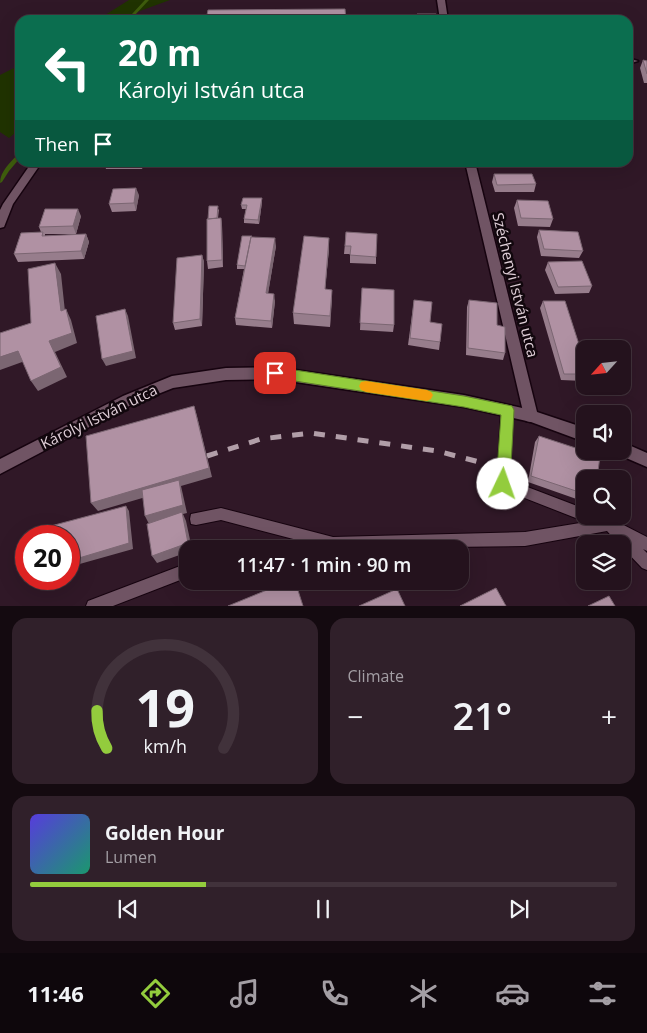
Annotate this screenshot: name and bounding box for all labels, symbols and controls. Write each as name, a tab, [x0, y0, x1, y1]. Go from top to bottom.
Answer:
text: 20 m	[118, 29, 201, 76]
icon: left	[35, 35, 100, 100]
text: Károlyi István utca	[118, 74, 305, 104]
icon: arrive	[89, 130, 117, 158]
text: Then	[35, 131, 79, 157]
street label: Széchenyi István utca	[488, 210, 544, 359]
north arrow	[576, 340, 631, 395]
map controls	[576, 340, 631, 590]
pin	[254, 352, 296, 394]
icon: arrive	[261, 359, 289, 387]
street label: Károlyi István utca	[37, 379, 160, 453]
button: sound	[576, 405, 631, 460]
position arrow	[476, 457, 528, 509]
button: search	[576, 470, 631, 525]
speed limit sign: 20	[15, 525, 80, 590]
button: layers	[576, 535, 631, 590]
text: 11:47 · 1 min · 90 m	[237, 552, 411, 578]
text: Climate	[348, 665, 404, 687]
text: 19	[135, 671, 194, 742]
text: 21°	[452, 689, 512, 741]
text: −	[348, 697, 364, 735]
text: +	[601, 697, 617, 735]
text: km/h	[143, 734, 186, 758]
text: Golden Hour	[105, 820, 224, 846]
text: Lumen	[105, 846, 157, 868]
icon: previous	[114, 895, 142, 923]
icon: pause	[309, 895, 337, 923]
icon: next	[505, 895, 533, 923]
icon: directions	[138, 976, 173, 1011]
icon: music	[227, 976, 262, 1011]
icon: phone	[317, 976, 352, 1011]
icon: climate	[406, 976, 441, 1011]
icon: car	[495, 976, 530, 1011]
icon: filters	[585, 976, 620, 1011]
text: 11:46	[27, 978, 84, 1008]

